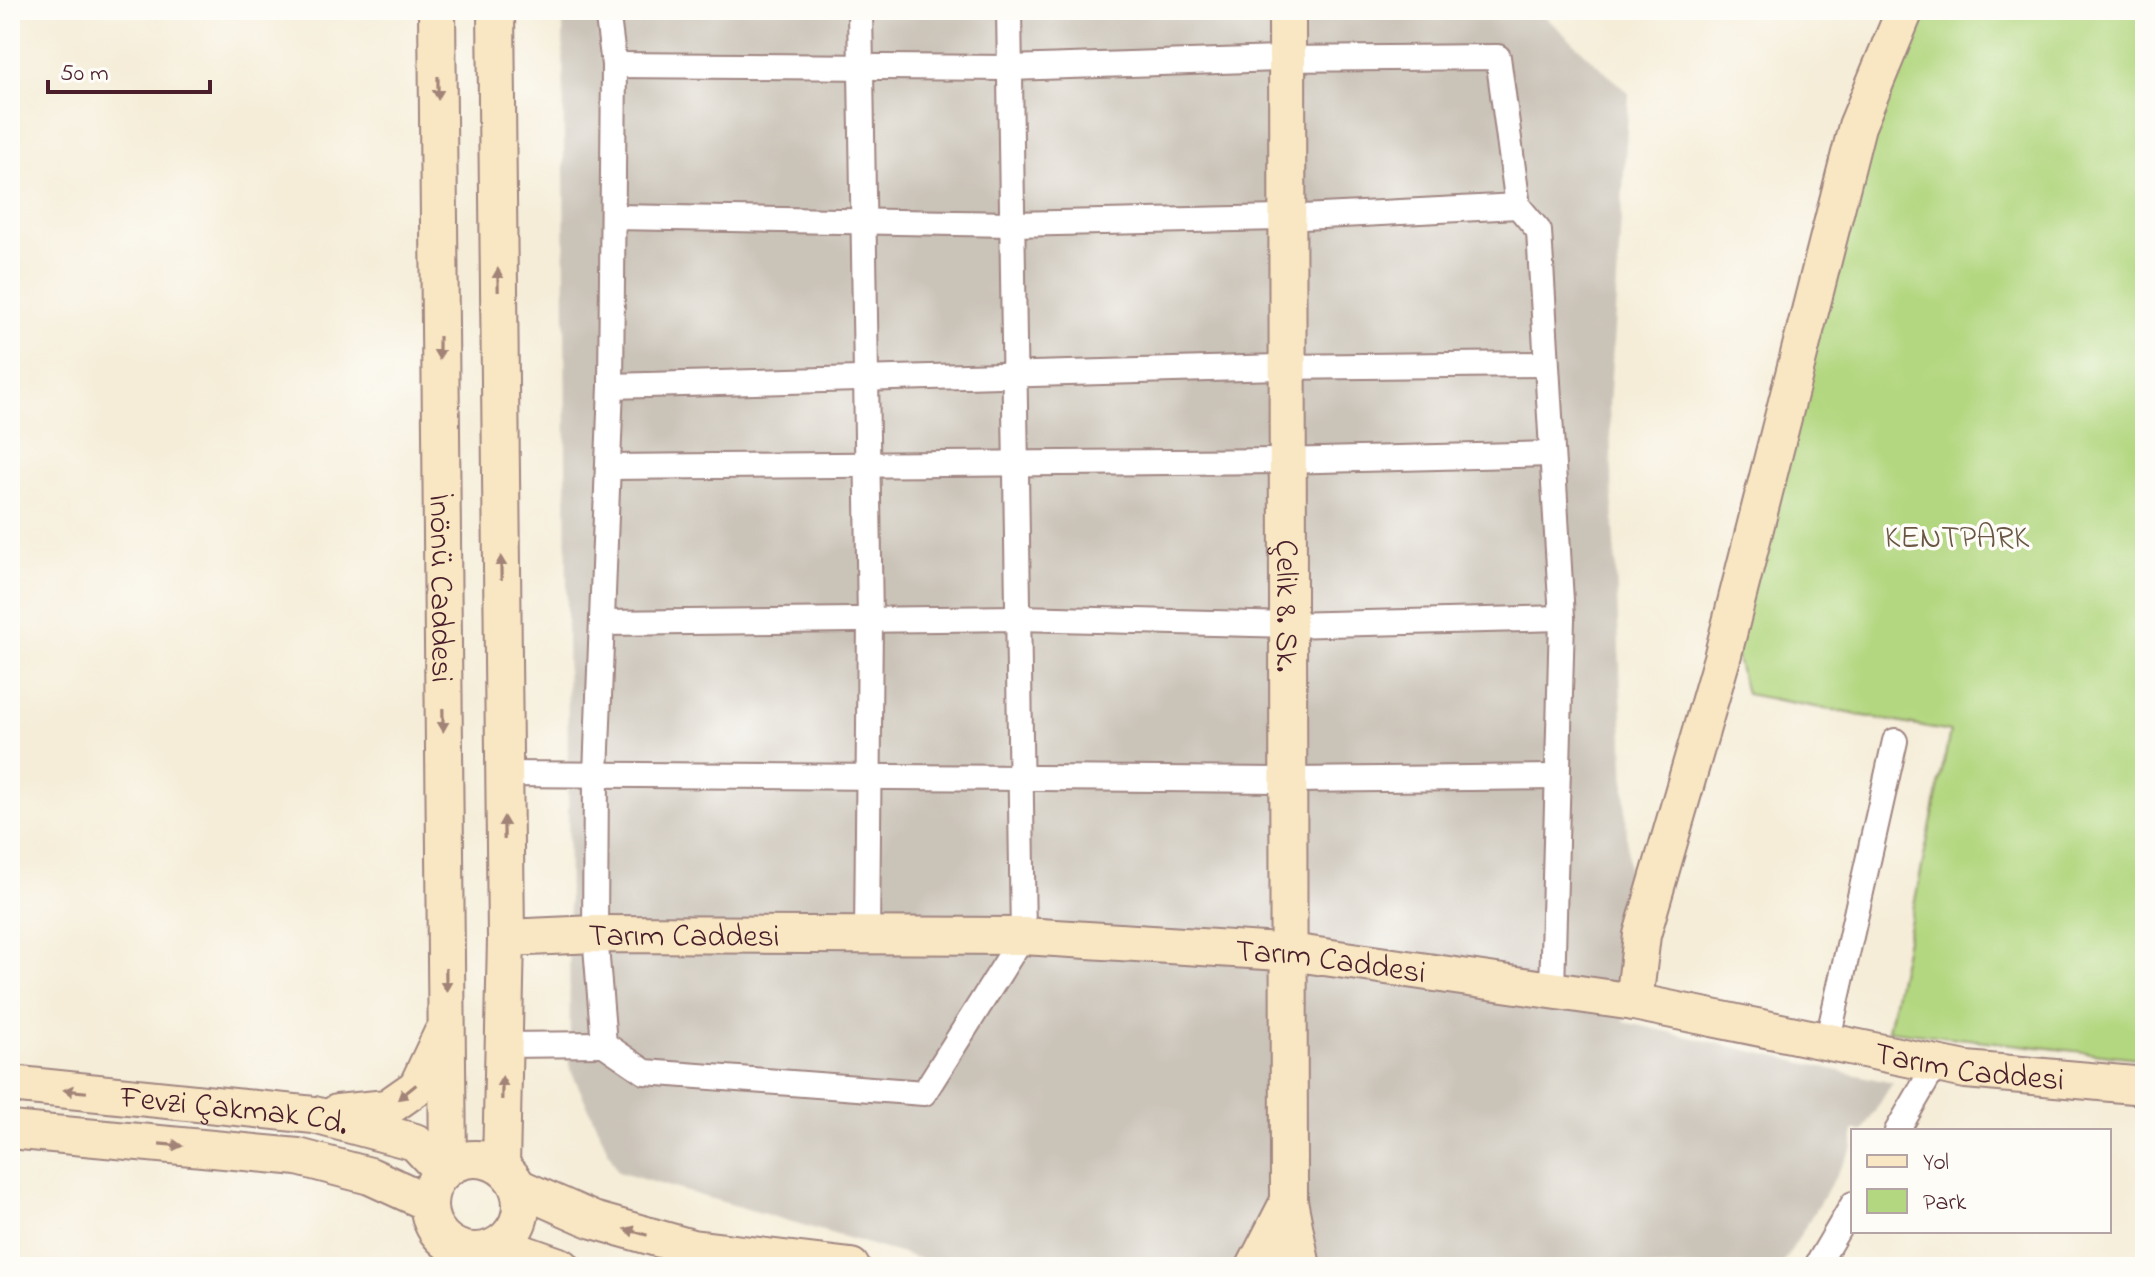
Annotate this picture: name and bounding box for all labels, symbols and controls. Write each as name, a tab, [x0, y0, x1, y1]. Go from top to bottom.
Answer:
scale bar	[48, 44, 210, 94]
text: 50 m	[60, 57, 109, 92]
one-way arrow	[432, 76, 444, 101]
one-way arrow	[492, 267, 505, 292]
one-way arrow	[433, 336, 445, 361]
street label: İnönü Caddesi	[415, 493, 463, 683]
park label: KENTPARK	[1885, 516, 2030, 563]
street label: Çelik 8. Sk.	[1261, 540, 1308, 672]
one-way arrow	[495, 555, 507, 580]
one-way arrow	[437, 708, 449, 733]
one-way arrow	[498, 815, 510, 840]
street label: Tarım Caddesi	[588, 914, 780, 962]
street label: Tarım Caddesi	[1234, 929, 1429, 998]
one-way arrow	[439, 968, 452, 993]
street label: Tarım Caddesi	[1870, 1032, 2066, 1106]
street label: Fevzi Çakmak Cd.	[117, 1075, 353, 1150]
one-way arrow	[496, 1075, 509, 1100]
one-way arrow	[398, 1083, 418, 1100]
one-way arrow	[62, 1084, 87, 1097]
legend	[1851, 1129, 2111, 1233]
one-way arrow	[159, 1139, 184, 1152]
text: Yol	[1923, 1146, 1949, 1181]
text: Park	[1923, 1186, 1967, 1221]
one-way arrow	[623, 1225, 647, 1238]

